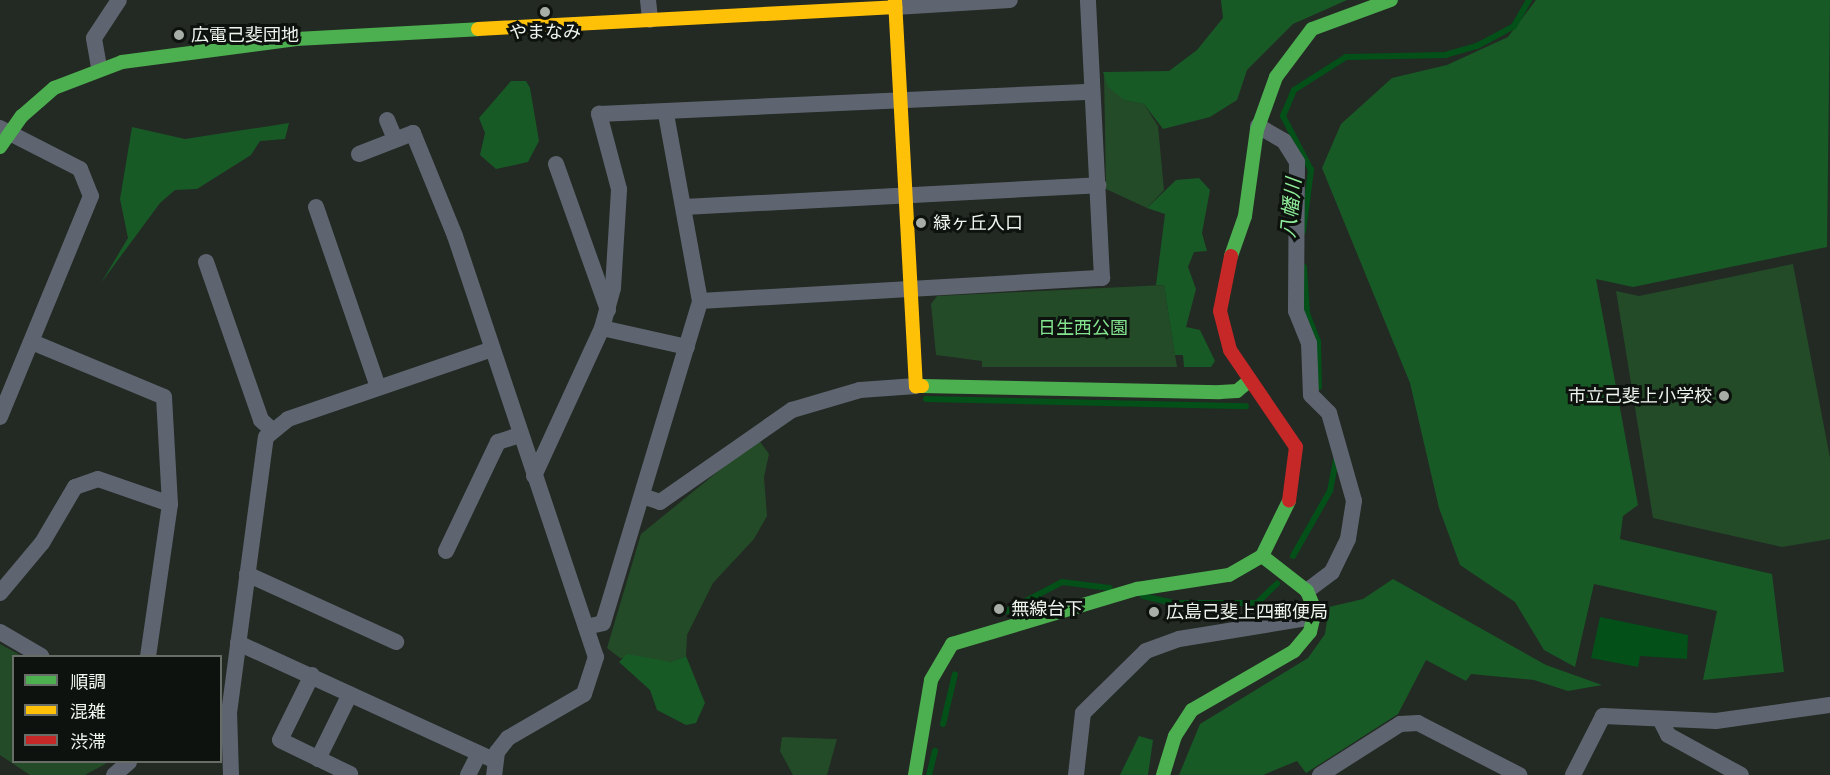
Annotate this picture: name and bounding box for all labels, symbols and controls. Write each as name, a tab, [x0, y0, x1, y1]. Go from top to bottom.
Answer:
marker: やまなみ	[538, 5, 552, 19]
place label: やまなみ	[509, 21, 581, 43]
place label: 広電己斐団地	[191, 24, 299, 46]
marker: 広電己斐団地	[172, 28, 186, 42]
water label: 八幡川	[1275, 177, 1305, 239]
place label: 緑ヶ丘入口	[933, 212, 1023, 234]
marker: 緑ヶ丘入口	[914, 216, 928, 230]
park label: 日生西公園	[1038, 317, 1128, 339]
place label: 市立己斐上小学校	[1568, 385, 1712, 407]
marker: 市立己斐上小学校	[1717, 389, 1731, 403]
place label: 無線台下	[1011, 598, 1083, 620]
place label: 広島己斐上四郵便局	[1166, 601, 1328, 623]
marker: 無線台下	[992, 602, 1006, 616]
marker: 広島己斐上四郵便局	[1147, 605, 1161, 619]
legend	[12, 655, 222, 763]
text: 順調	[70, 670, 106, 693]
text: 混雑	[70, 700, 106, 723]
text: 渋滞	[70, 730, 106, 753]

